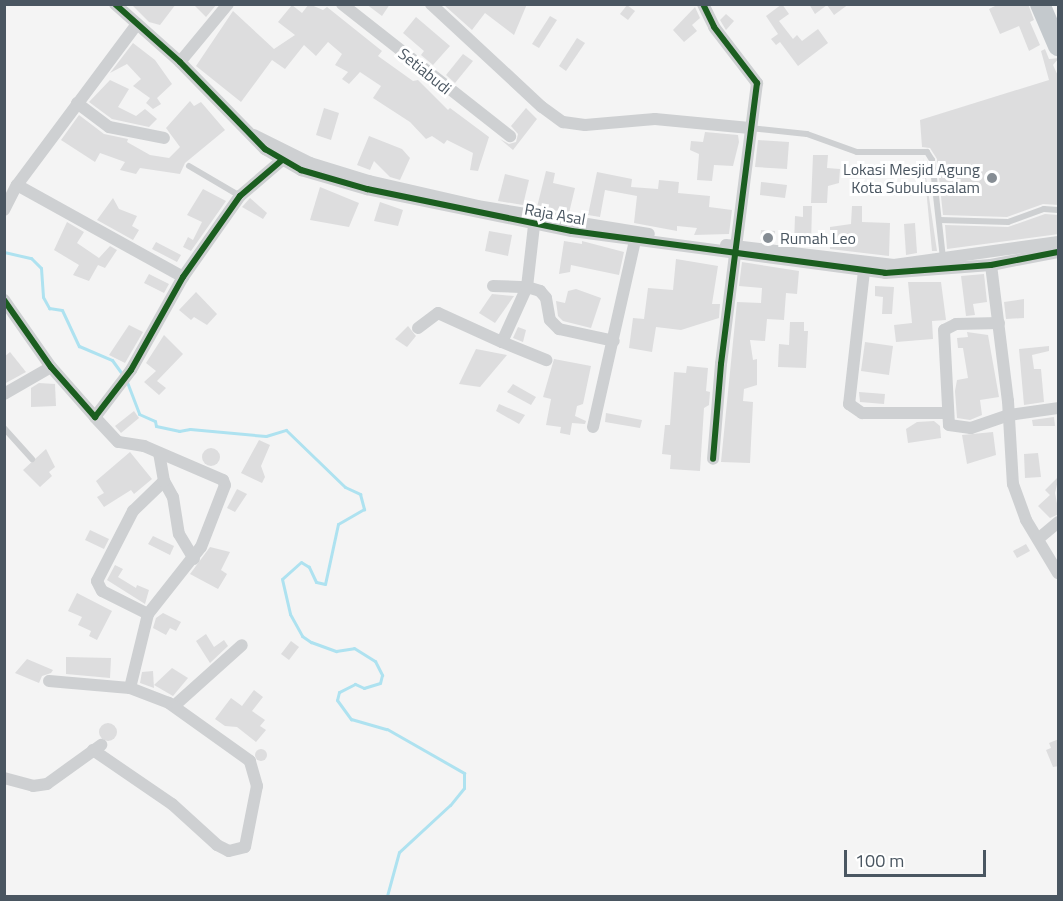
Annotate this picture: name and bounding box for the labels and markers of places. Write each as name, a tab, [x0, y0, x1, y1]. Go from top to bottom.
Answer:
place label: Lokasi Mesjid Agung Kota Subulussalam	[843, 159, 980, 197]
marker: Lokasi Mesjid Agung Kota Subulussalam	[985, 171, 999, 185]
place label: Rumah Leo	[780, 228, 856, 248]
marker: Rumah Leo	[761, 231, 775, 245]

